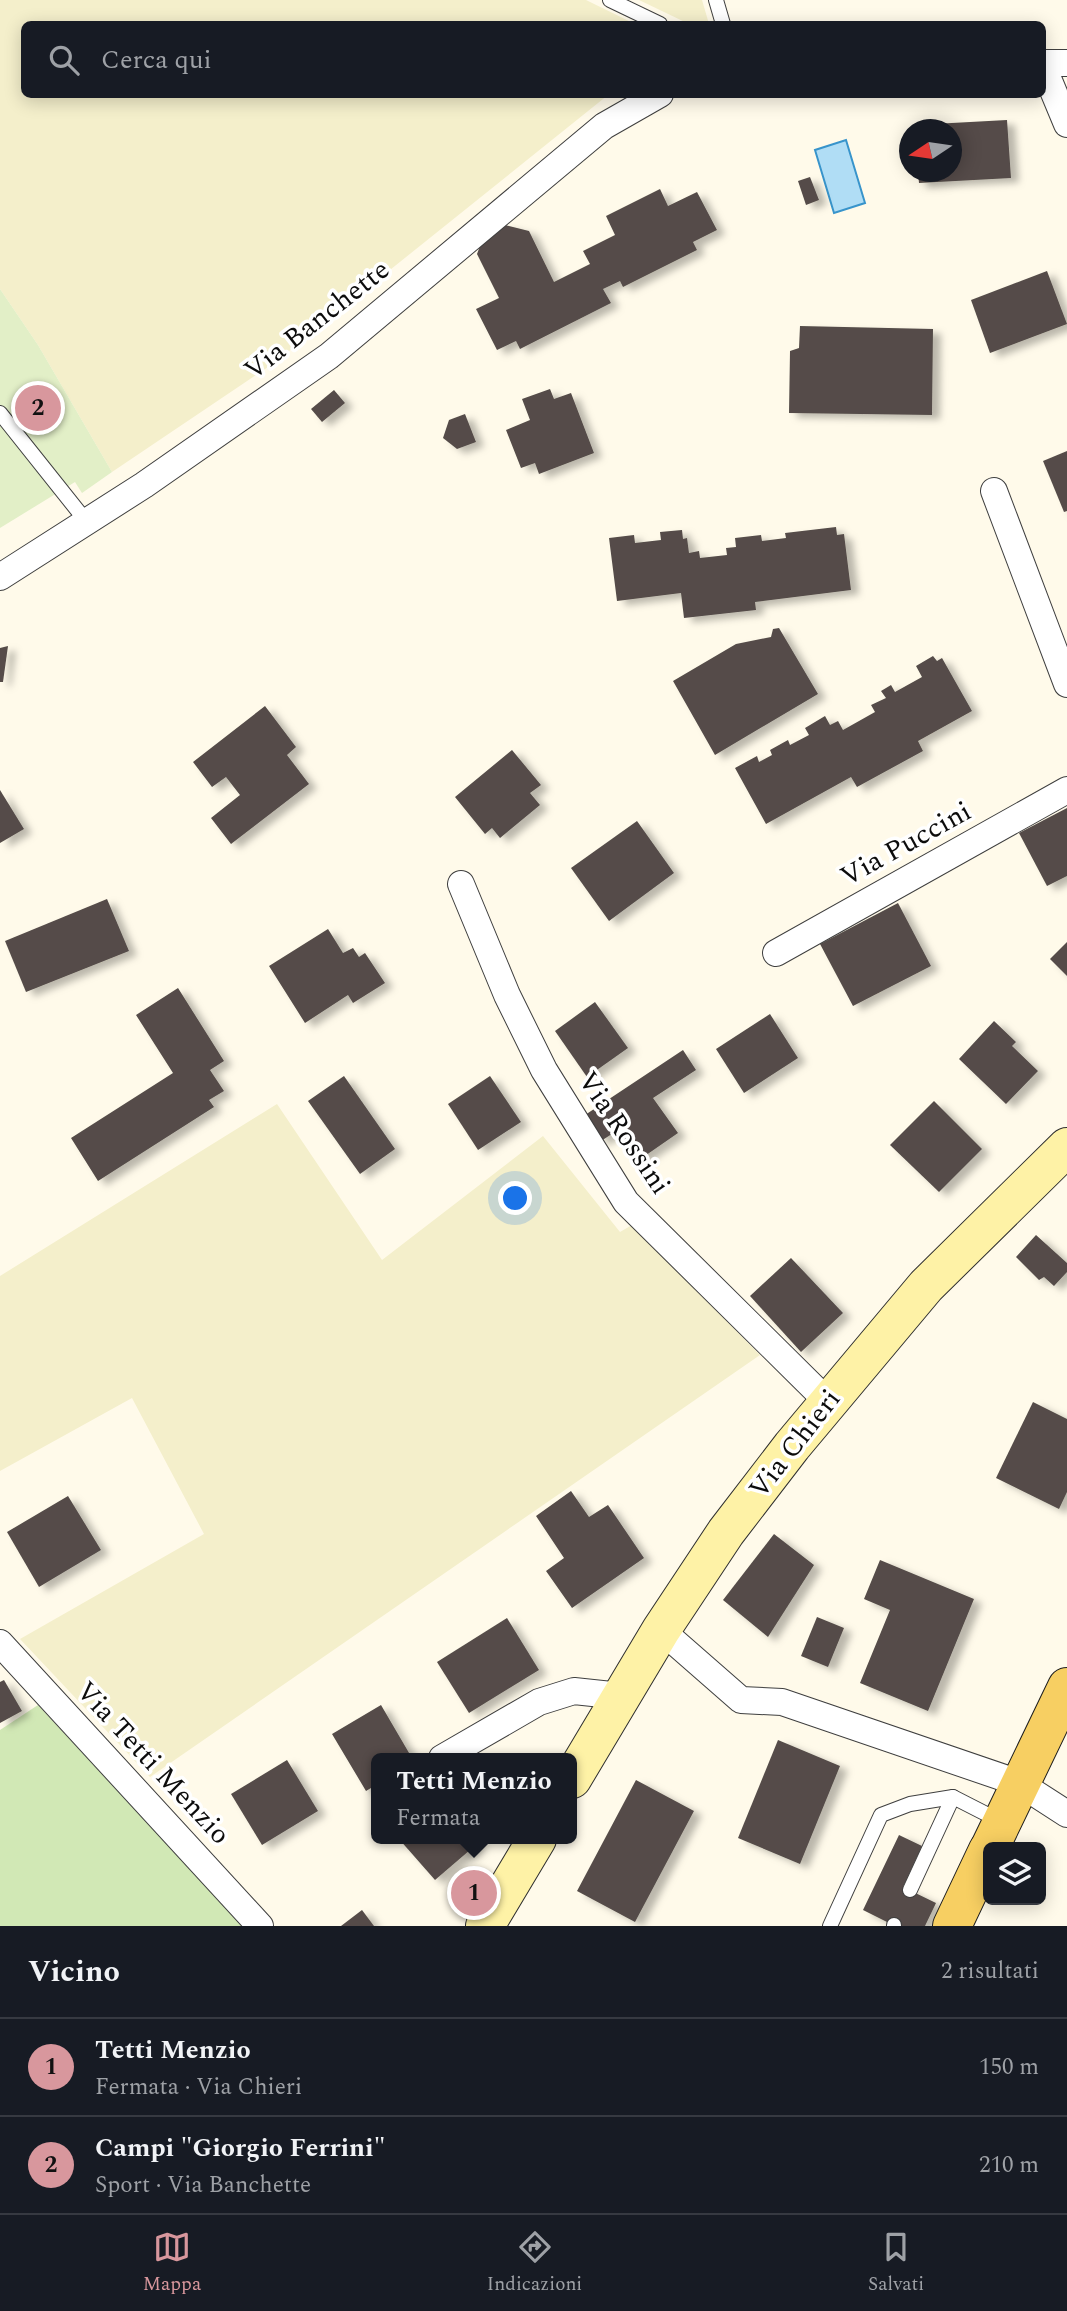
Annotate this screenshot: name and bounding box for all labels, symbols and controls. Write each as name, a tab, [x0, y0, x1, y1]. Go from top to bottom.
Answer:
search box	[21, 21, 1046, 98]
text: Cerca qui	[101, 40, 212, 80]
icon: search	[45, 41, 83, 79]
north arrow	[899, 119, 962, 182]
street label: Via Banchette	[235, 249, 399, 391]
pin: 2	[15, 382, 61, 434]
street label: Via Puccini	[832, 790, 980, 898]
street label: Via Rossini	[567, 1062, 681, 1204]
your location	[498, 1181, 532, 1215]
street label: Via Chieri	[738, 1380, 852, 1508]
street label: Via Tetti Menzio	[65, 1671, 241, 1855]
popup	[371, 1753, 577, 1844]
text: Tetti Menzio	[396, 1761, 552, 1801]
text: Fermata	[396, 1801, 480, 1836]
map controls	[983, 1842, 1046, 1905]
button: layers	[983, 1842, 1046, 1905]
pin: 1	[451, 1867, 497, 1919]
text: Vicino	[28, 1949, 120, 1995]
text: 2 risultati	[941, 1954, 1039, 1989]
text: Tetti Menzio	[95, 2030, 251, 2070]
text: 1	[45, 2050, 57, 2085]
text: 150 m	[979, 2050, 1039, 2085]
text: Fermata · Via Chieri	[95, 2070, 302, 2105]
text: Campi "Giorgio Ferrini"	[95, 2128, 385, 2168]
text: 2	[45, 2148, 57, 2183]
text: 210 m	[979, 2148, 1039, 2183]
text: Sport · Via Banchette	[95, 2168, 311, 2203]
tab: Mappa	[143, 2228, 201, 2299]
tab: Indicazioni	[487, 2228, 582, 2299]
tab: Salvati	[868, 2228, 924, 2299]

